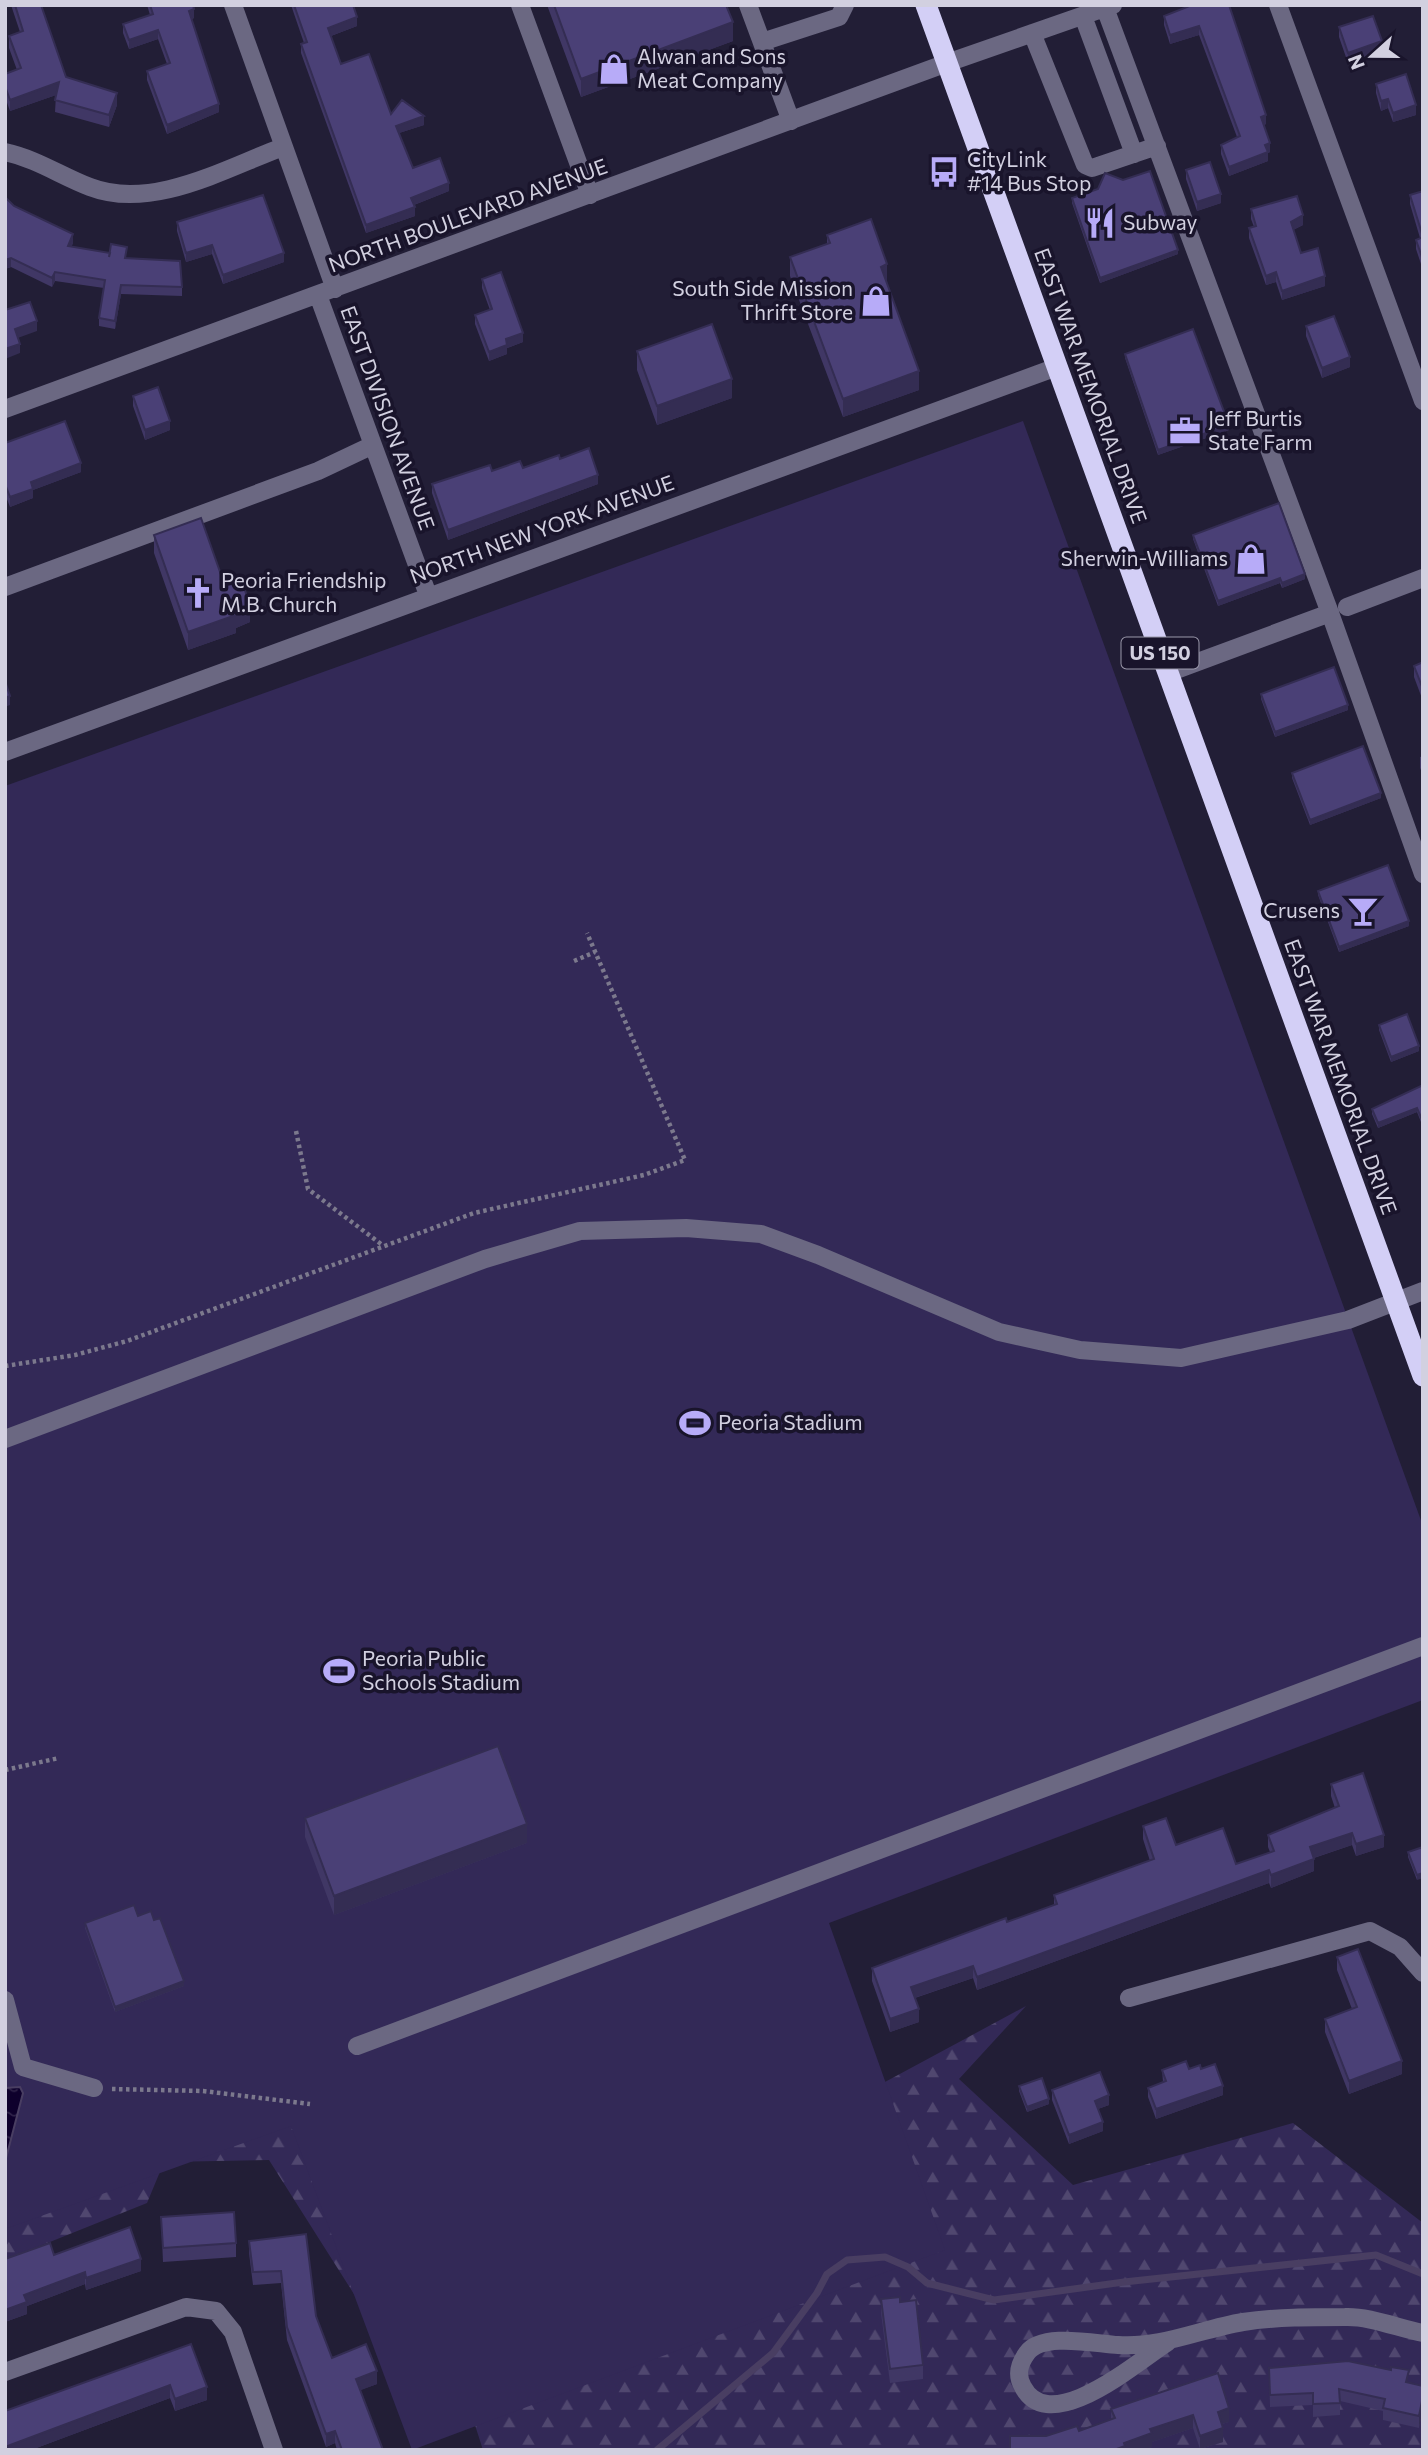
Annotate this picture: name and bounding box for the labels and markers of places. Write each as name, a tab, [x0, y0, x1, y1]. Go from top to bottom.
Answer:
place label: Alwan and Sons Meat Company	[637, 43, 786, 92]
shop icon: Alwan and Sons Meat Company	[597, 52, 631, 86]
place label: CityLink #14 Bus Stop	[967, 146, 1091, 195]
bus stop icon: CityLink #14 Bus Stop	[927, 155, 961, 189]
restaurant icon: Subway	[1083, 206, 1117, 240]
place label: Subway	[1123, 209, 1198, 234]
place label: South Side Mission Thrift Store	[672, 275, 853, 324]
shop icon: South Side Mission Thrift Store	[859, 284, 893, 318]
place label: Jeff Burtis State Farm	[1208, 405, 1313, 454]
office icon: Jeff Burtis State Farm	[1168, 414, 1202, 448]
shop icon: Sherwin-Williams	[1234, 542, 1268, 576]
place label: Sherwin-Williams	[1060, 545, 1228, 570]
place label: Peoria Friendship M.B. Church	[221, 567, 386, 616]
church icon: Peoria Friendship M.B. Church	[181, 576, 215, 610]
bar icon: Crusens	[1346, 894, 1380, 928]
place label: Crusens	[1263, 897, 1340, 922]
sports icon: Peoria Stadium	[678, 1406, 712, 1440]
place label: Peoria Stadium	[718, 1409, 863, 1434]
place label: Peoria Public Schools Stadium	[362, 1645, 520, 1694]
sports icon: Peoria Public Schools Stadium	[322, 1654, 356, 1688]

